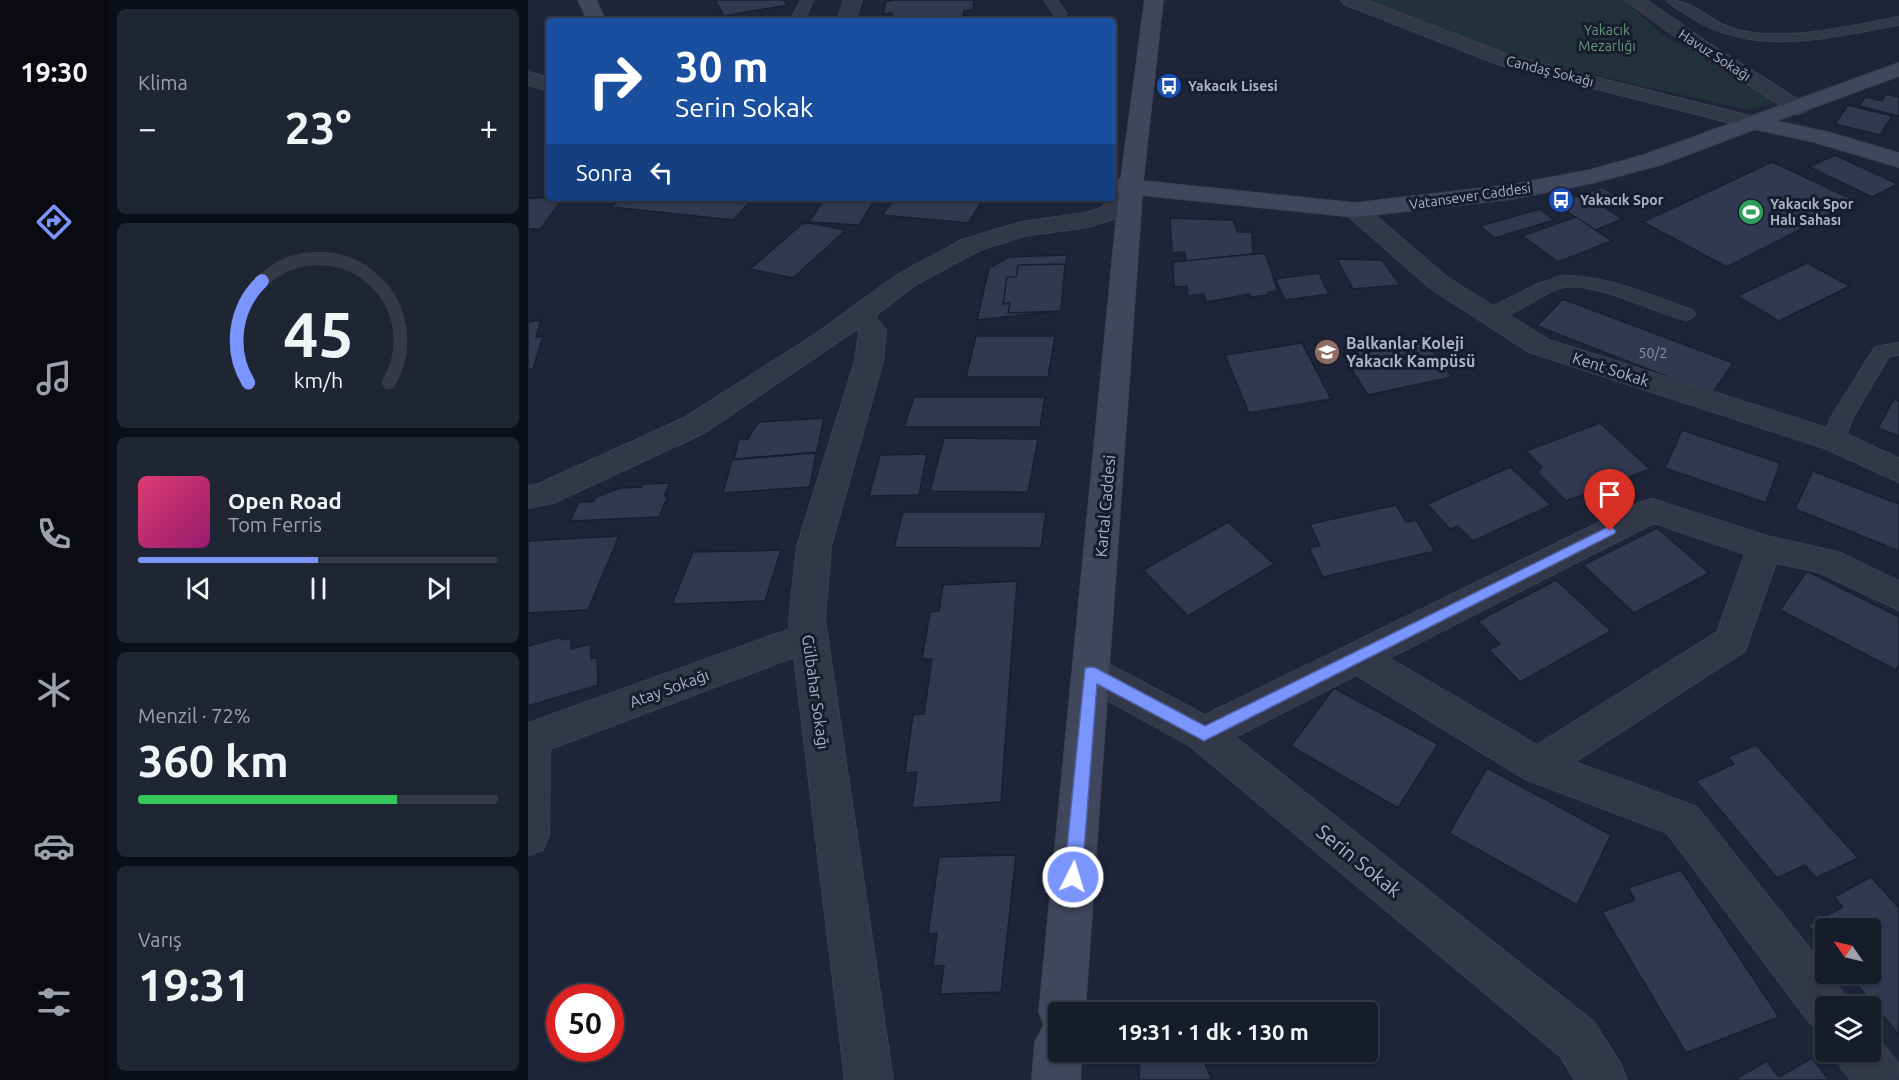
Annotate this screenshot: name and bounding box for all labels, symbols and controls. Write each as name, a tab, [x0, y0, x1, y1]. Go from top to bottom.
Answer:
park label: Yakacık Mezarlığı	[1578, 22, 1636, 54]
street label: Havuz Sokağı	[1676, 26, 1754, 84]
icon: right	[576, 42, 654, 120]
text: 30 m	[675, 43, 769, 90]
street label: Candaş Sokağı	[1505, 52, 1595, 90]
text: 19:30	[20, 57, 88, 87]
text: Klima	[138, 71, 188, 94]
bus stop icon: Yakacık Lisesi	[1154, 71, 1184, 101]
place label: Yakacık Lisesi	[1188, 78, 1278, 94]
text: Serin Sokak	[675, 92, 814, 122]
text: 23°	[285, 102, 351, 153]
text: −	[138, 109, 157, 146]
text: +	[479, 109, 498, 146]
icon: left	[645, 156, 678, 189]
text: Sonra	[576, 160, 633, 185]
street label: Vatansever Caddesi	[1408, 180, 1532, 212]
bus stop icon: Yakacık Spor	[1546, 185, 1576, 215]
place label: Yakacık Spor	[1580, 192, 1664, 208]
place label: Yakacık Spor Halı Sahası	[1770, 196, 1854, 228]
sports icon: Yakacık Spor Halı Sahası	[1736, 197, 1766, 227]
icon: directions	[33, 201, 75, 243]
text: 45	[283, 299, 353, 369]
place label: Balkanlar Koleji Yakacık Kampüsü	[1346, 334, 1475, 370]
school or university icon: Balkanlar Koleji Yakacık Kampüsü	[1312, 337, 1342, 367]
house number: 50/2	[1639, 345, 1667, 361]
street label: Kent Sokak	[1570, 348, 1652, 390]
icon: music	[33, 357, 75, 399]
text: km/h	[293, 368, 343, 392]
street label: Kartal Caddesi	[1092, 454, 1118, 558]
pin	[1584, 469, 1635, 531]
icon: arrive	[1593, 478, 1626, 511]
text: Open Road	[228, 488, 342, 513]
icon: phone	[33, 513, 75, 555]
text: Tom Ferris	[228, 513, 322, 536]
icon: previous	[182, 572, 215, 605]
icon: pause	[302, 572, 335, 605]
icon: next	[422, 572, 455, 605]
street label: Gülbahar Sokağı	[799, 633, 833, 751]
street label: Atay Sokağı	[627, 665, 711, 711]
icon: climate	[33, 669, 75, 711]
text: Menzil · 72%	[138, 704, 251, 727]
text: 360 km	[138, 735, 289, 786]
street label: Serin Sokak	[1312, 819, 1406, 902]
icon: car	[33, 825, 75, 867]
position arrow	[1041, 845, 1105, 909]
north arrow	[1815, 918, 1881, 984]
map controls	[1815, 918, 1881, 1062]
text: Varış	[138, 928, 182, 951]
text: 19:31	[138, 959, 251, 1010]
icon: filters	[33, 981, 75, 1023]
speed limit sign: 50	[546, 984, 624, 1062]
button: layers	[1815, 996, 1881, 1062]
text: 19:31 · 1 dk · 130 m	[1117, 1019, 1309, 1044]

